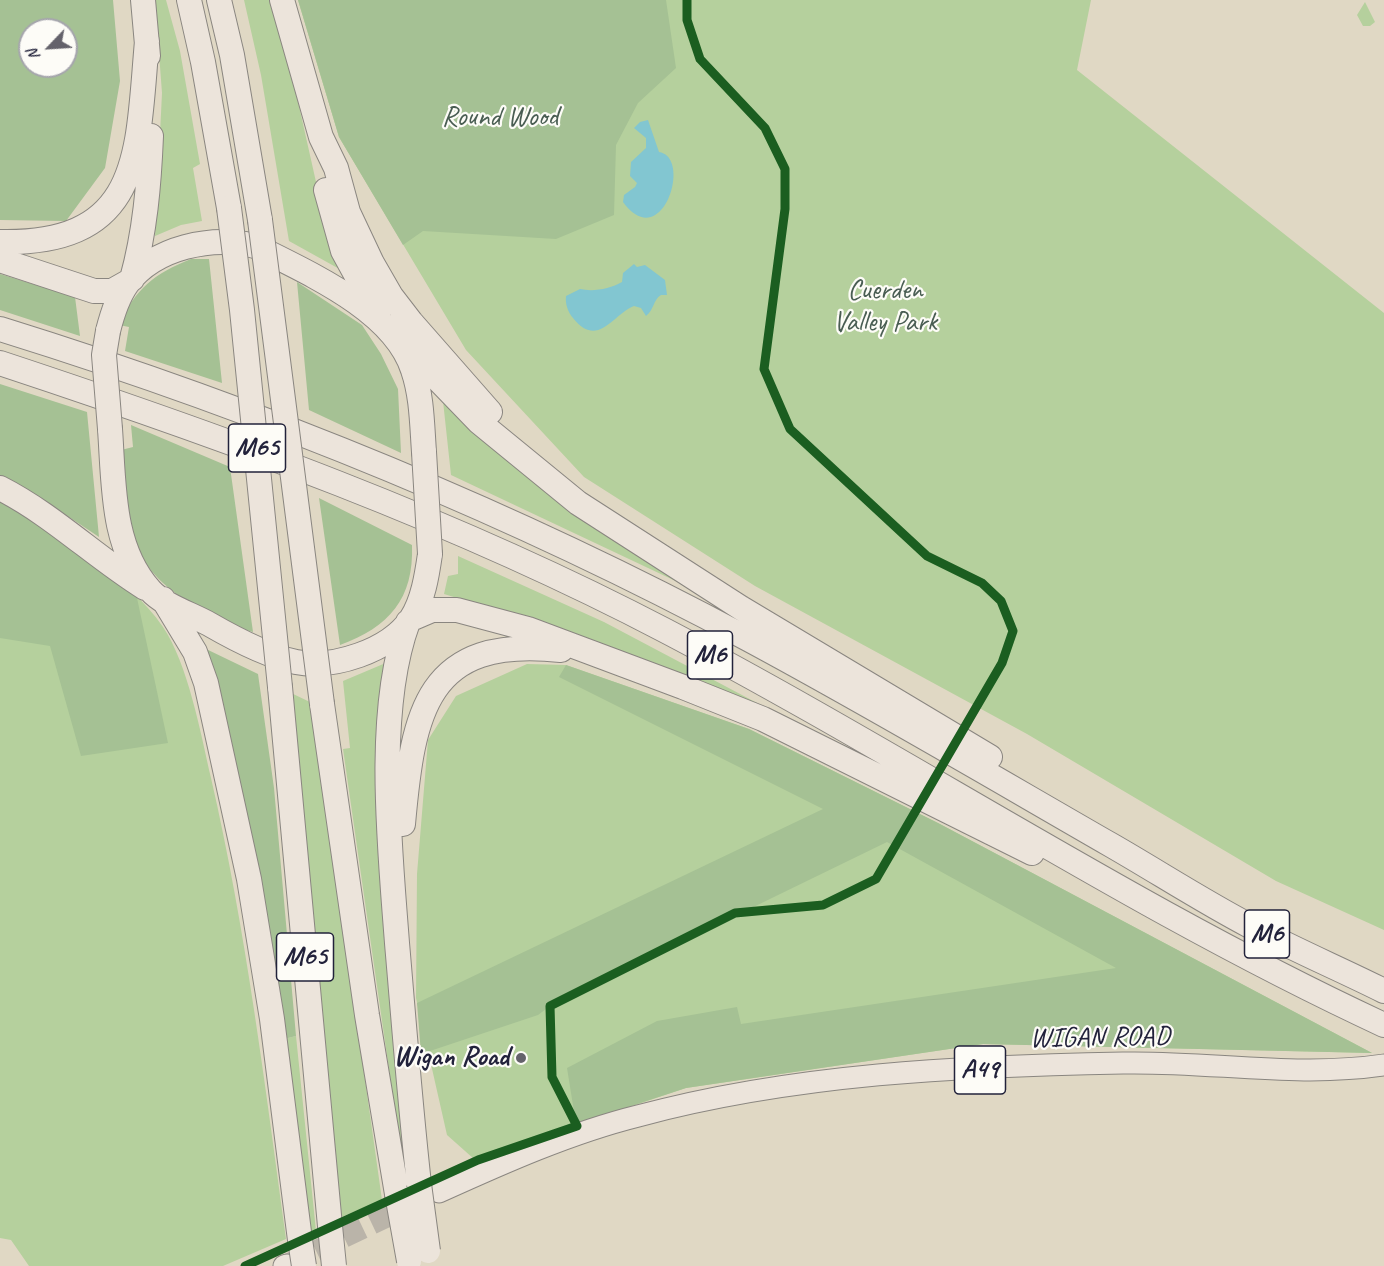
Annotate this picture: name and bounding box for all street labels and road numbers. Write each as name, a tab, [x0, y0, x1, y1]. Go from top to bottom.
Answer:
road number: M65	[228, 424, 286, 472]
road number: M6	[688, 631, 732, 679]
road number: M6	[1244, 910, 1290, 958]
road number: M65	[276, 933, 334, 981]
street label: WIGAN ROAD	[1030, 1020, 1170, 1056]
road number: A49	[954, 1046, 1006, 1094]

